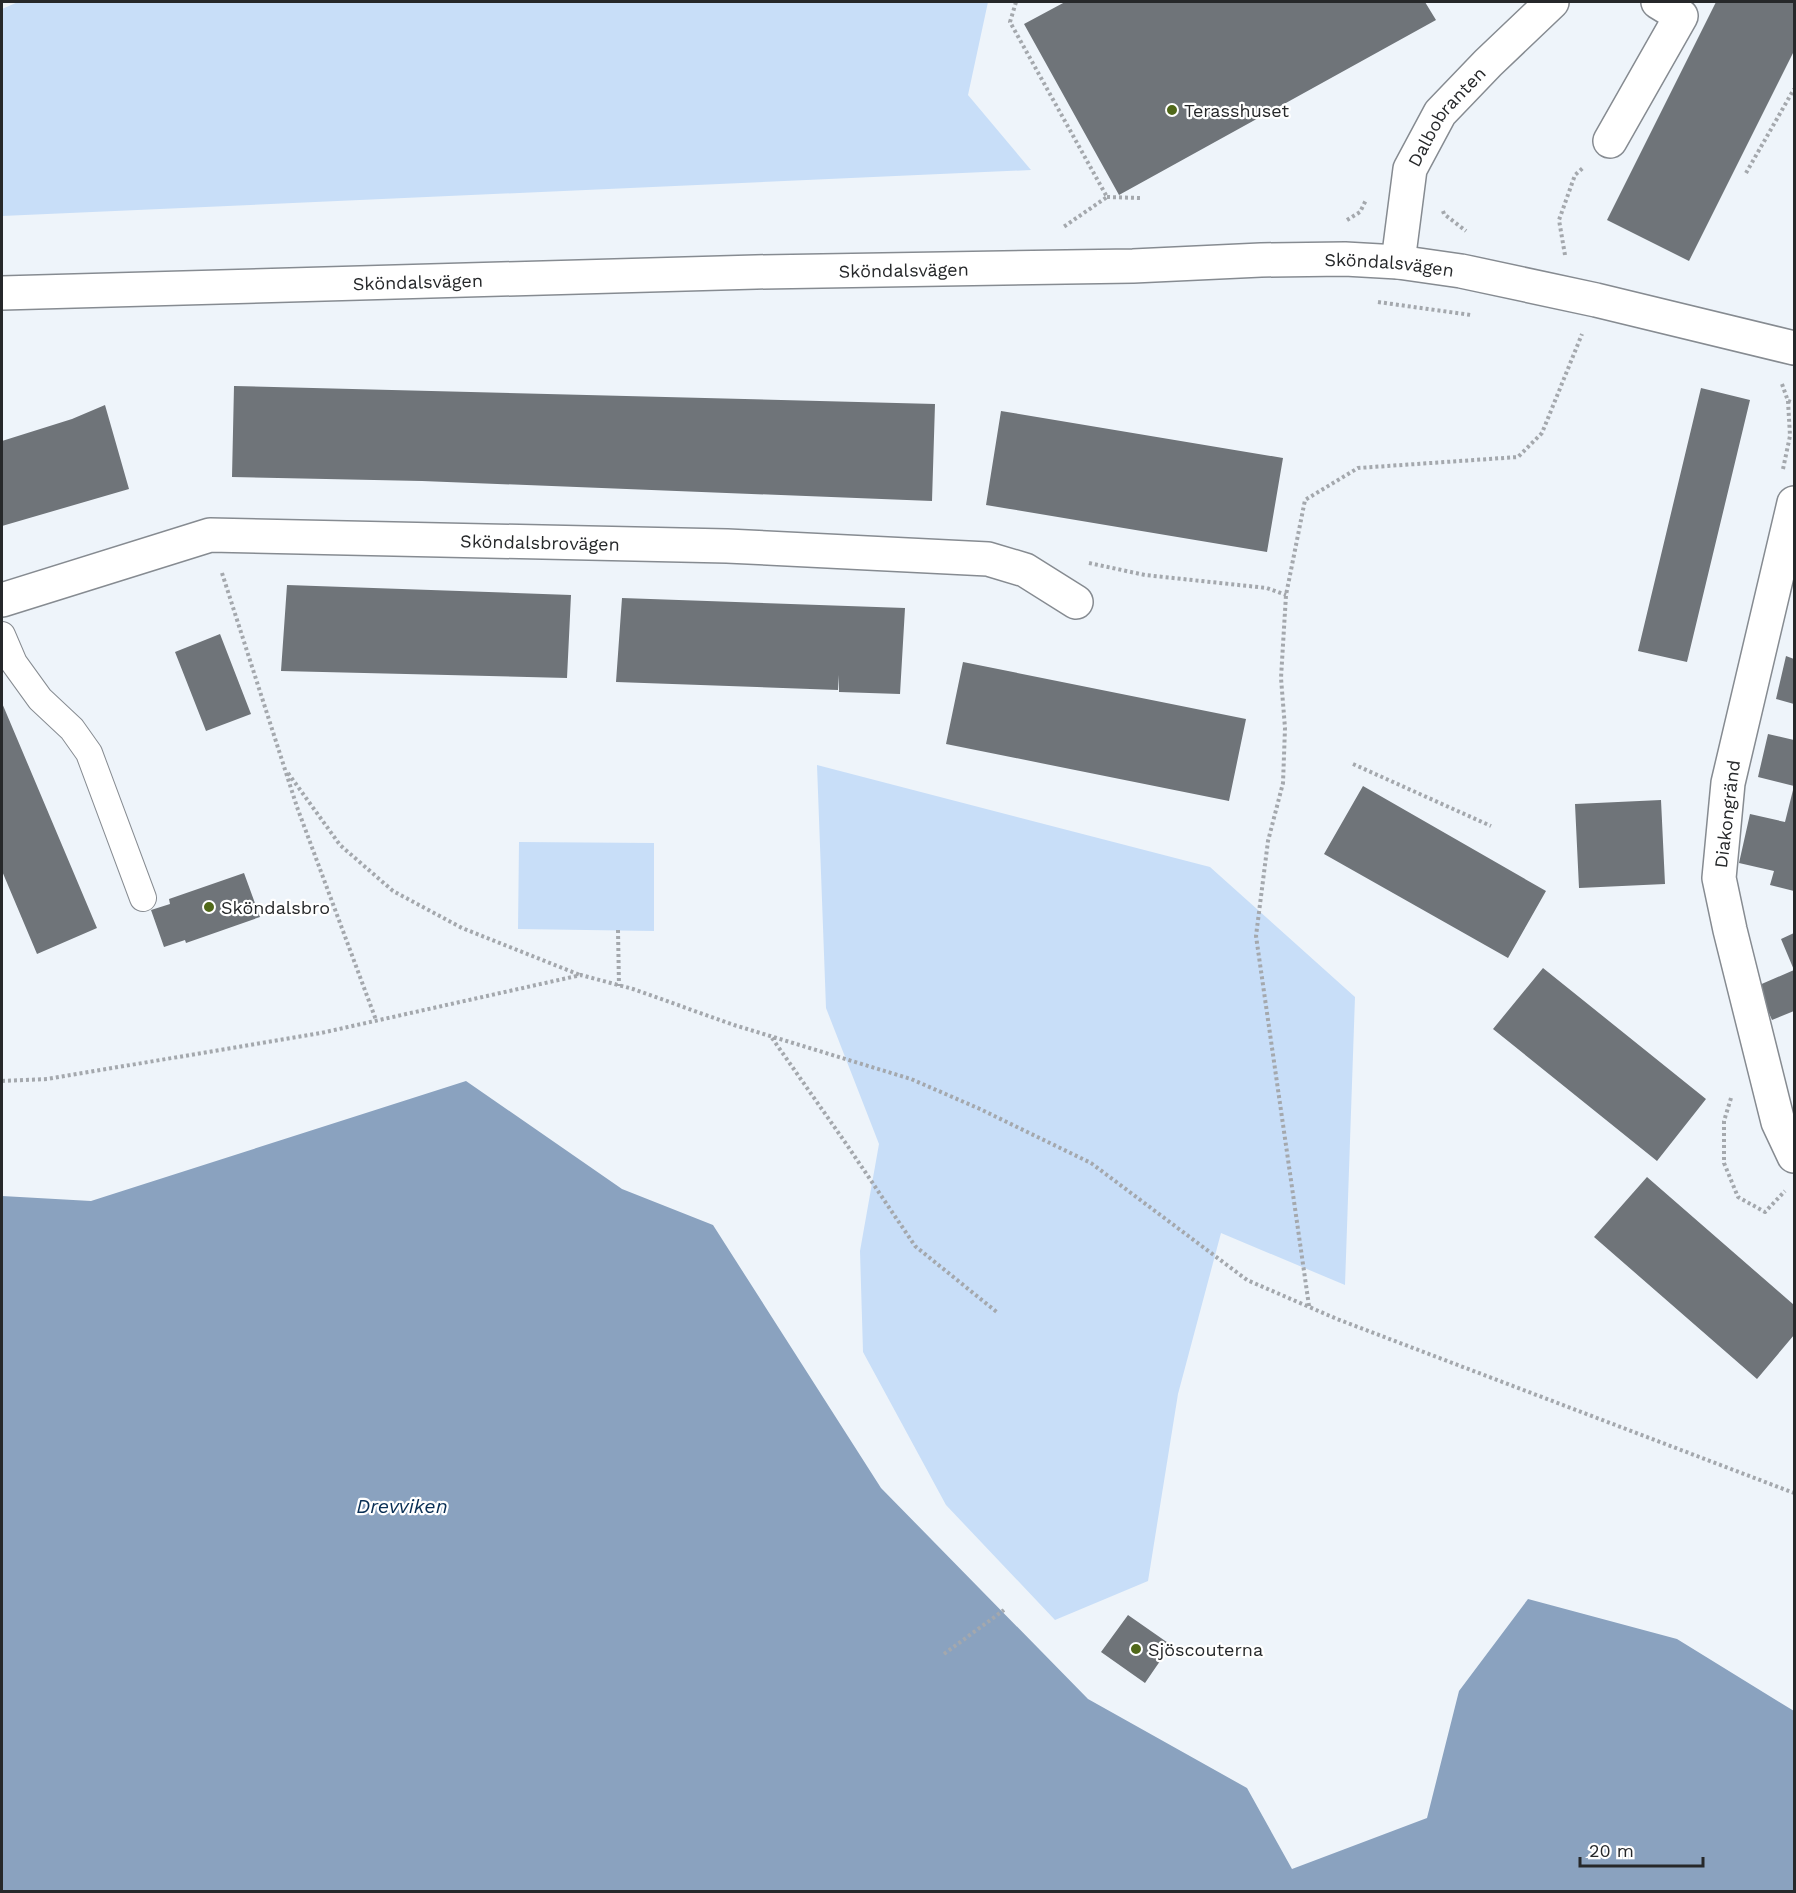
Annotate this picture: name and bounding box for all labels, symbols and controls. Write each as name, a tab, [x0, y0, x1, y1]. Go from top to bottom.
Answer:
street label: Dalbobranten	[1403, 62, 1489, 170]
place label: Terasshuset	[1184, 100, 1289, 121]
marker: Terasshuset	[1165, 103, 1179, 117]
street label: Sköndalsvägen	[1324, 248, 1455, 280]
street label: Sköndalsvägen	[838, 258, 969, 281]
street label: Sköndalsvägen	[352, 269, 483, 294]
street label: Sköndalsbrovägen	[460, 530, 620, 554]
street label: Diakongränd	[1710, 759, 1744, 869]
place label: Sköndalsbro	[221, 897, 330, 918]
marker: Sköndalsbro	[202, 900, 216, 914]
water label: Drevviken	[356, 1494, 448, 1518]
place label: Sjöscouterna	[1148, 1639, 1263, 1660]
marker: Sjöscouterna	[1129, 1642, 1143, 1656]
scale bar	[1580, 1830, 1703, 1868]
text: 20 m	[1589, 1840, 1634, 1861]

